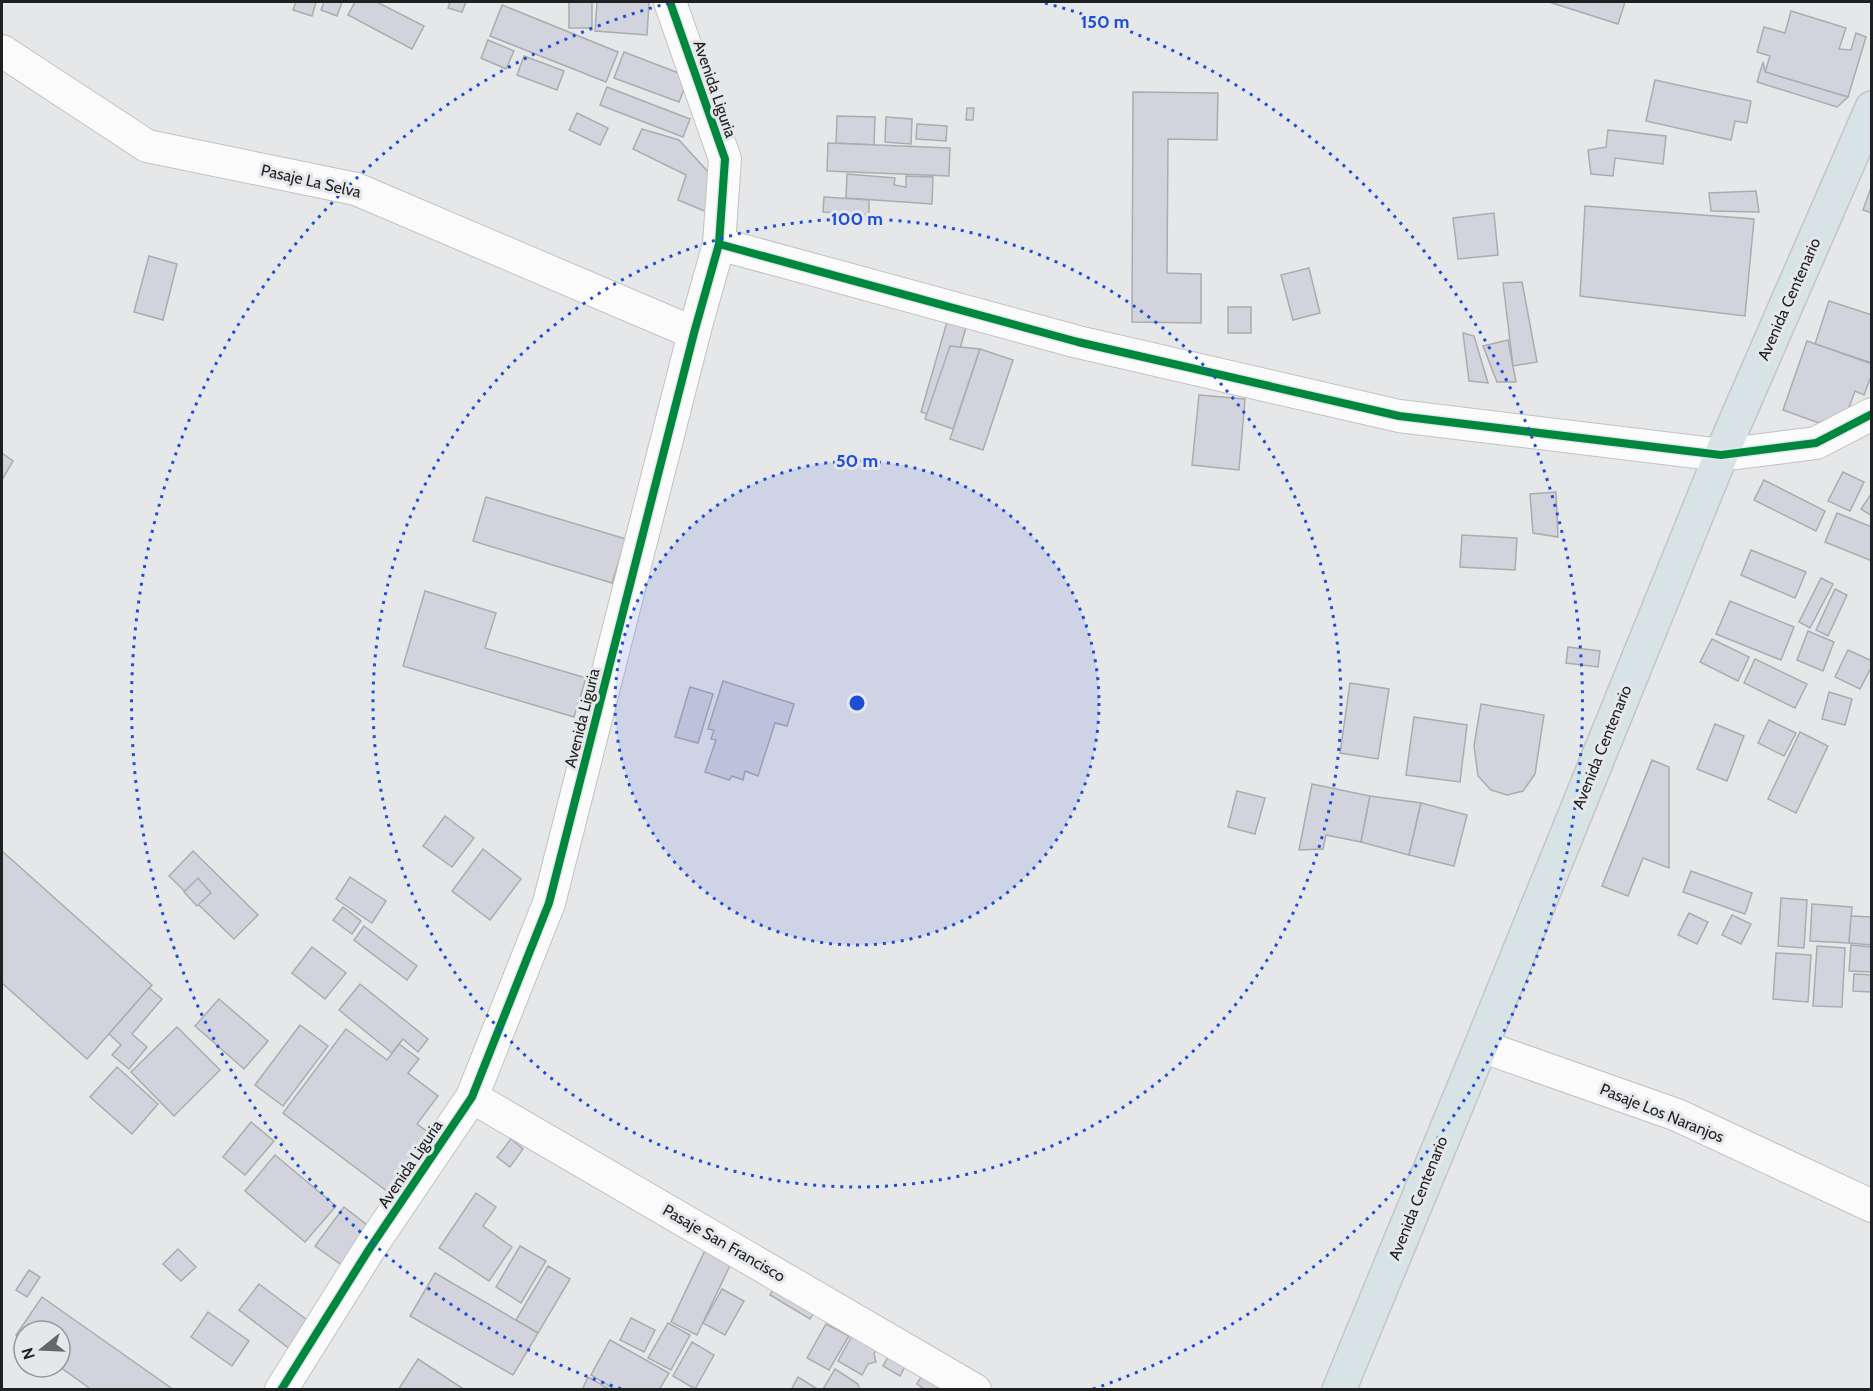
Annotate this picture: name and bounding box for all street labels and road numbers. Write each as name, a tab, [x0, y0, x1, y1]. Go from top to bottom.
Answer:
street label: Avenida Liguria	[689, 38, 741, 140]
street label: Pasaje La Selva	[259, 160, 363, 202]
street label: Avenida Centenario	[1754, 235, 1825, 363]
street label: Avenida Liguria	[560, 666, 604, 770]
street label: Avenida Centenario	[1569, 682, 1636, 812]
street label: Pasaje Los Naranjos	[1597, 1079, 1727, 1147]
street label: Avenida Liguria	[374, 1116, 446, 1211]
street label: Avenida Centenario	[1385, 1133, 1452, 1263]
street label: Pasaje San Francisco	[659, 1200, 789, 1286]

